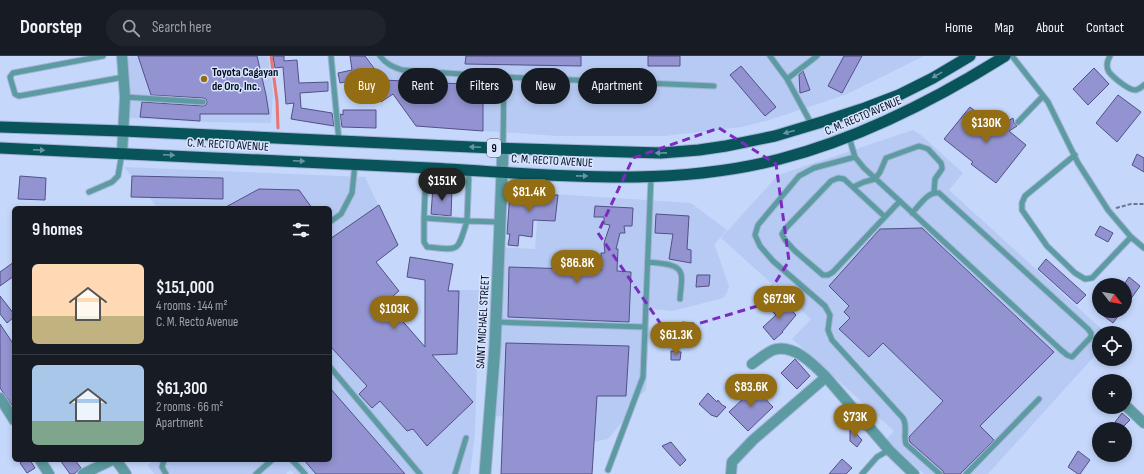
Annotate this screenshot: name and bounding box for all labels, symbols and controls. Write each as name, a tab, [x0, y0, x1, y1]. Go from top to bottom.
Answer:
search box	[106, 10, 386, 46]
text: Doorstep	[20, 16, 82, 39]
icon: search	[120, 17, 142, 39]
text: Search here	[152, 18, 212, 37]
text: Home	[945, 19, 973, 36]
text: Map	[995, 19, 1014, 36]
text: About	[1036, 19, 1064, 36]
text: Contact	[1086, 19, 1124, 36]
place label: Toyota Cagayan de Oro, Inc.	[212, 65, 278, 94]
chip: Buy	[344, 68, 390, 104]
chip: Rent	[398, 68, 448, 104]
chip: Filters	[456, 68, 513, 104]
chip: New	[521, 68, 570, 104]
chip: Apartment	[578, 68, 657, 104]
one-way arrow	[931, 72, 942, 79]
marker: Toyota Cagayan de Oro, Inc.	[199, 74, 209, 84]
street label: C. M. RECTO AVENUE	[822, 93, 904, 139]
pin: $130K	[958, 110, 1014, 144]
text: $130K	[971, 115, 1001, 131]
one-way arrow	[783, 129, 795, 135]
street label: C. M. RECTO AVENUE	[187, 135, 269, 155]
road number: 9	[487, 139, 501, 157]
one-way arrow	[469, 144, 482, 150]
one-way arrow	[33, 146, 45, 153]
one-way arrow	[655, 149, 667, 156]
street label: C. M. RECTO AVENUE	[511, 151, 593, 171]
one-way arrow	[163, 152, 175, 159]
one-way arrow	[293, 158, 305, 165]
pin: $151K	[414, 168, 470, 202]
text: $151K	[427, 173, 457, 189]
one-way arrow	[576, 173, 589, 179]
pin: $81.4K	[496, 179, 562, 213]
text: $81.4K	[512, 184, 546, 200]
icon: filters	[290, 219, 312, 241]
text: 9 homes	[32, 220, 83, 240]
pin: $86.8K	[544, 250, 610, 284]
text: $86.8K	[560, 255, 594, 271]
street label: SAINT MICHAEL STREET	[473, 275, 493, 369]
text: $151,000	[156, 278, 214, 298]
north arrow	[1092, 278, 1132, 318]
map controls	[1092, 278, 1132, 462]
icon: home	[64, 280, 112, 328]
pin: $67.9K	[746, 286, 812, 320]
text: $67.9K	[763, 291, 795, 307]
pin: $103K	[366, 296, 422, 330]
text: 4 rooms · 144 m²	[156, 298, 227, 314]
text: $103K	[379, 301, 409, 317]
text: C. M. Recto Avenue	[156, 314, 238, 330]
pin: $61.3K	[643, 322, 709, 356]
button: locate	[1092, 326, 1132, 366]
text: $61.3K	[659, 327, 693, 343]
pin: $83.6K	[718, 374, 784, 408]
button: +	[1092, 374, 1132, 414]
text: $61,300	[156, 379, 207, 399]
text: $83.6K	[734, 379, 768, 395]
icon: home	[64, 381, 112, 429]
text: 2 rooms · 66 m²	[156, 399, 223, 415]
pin: $73K	[831, 404, 879, 438]
text: $73K	[843, 409, 867, 425]
text: Apartment	[156, 415, 203, 431]
button: −	[1092, 422, 1132, 462]

